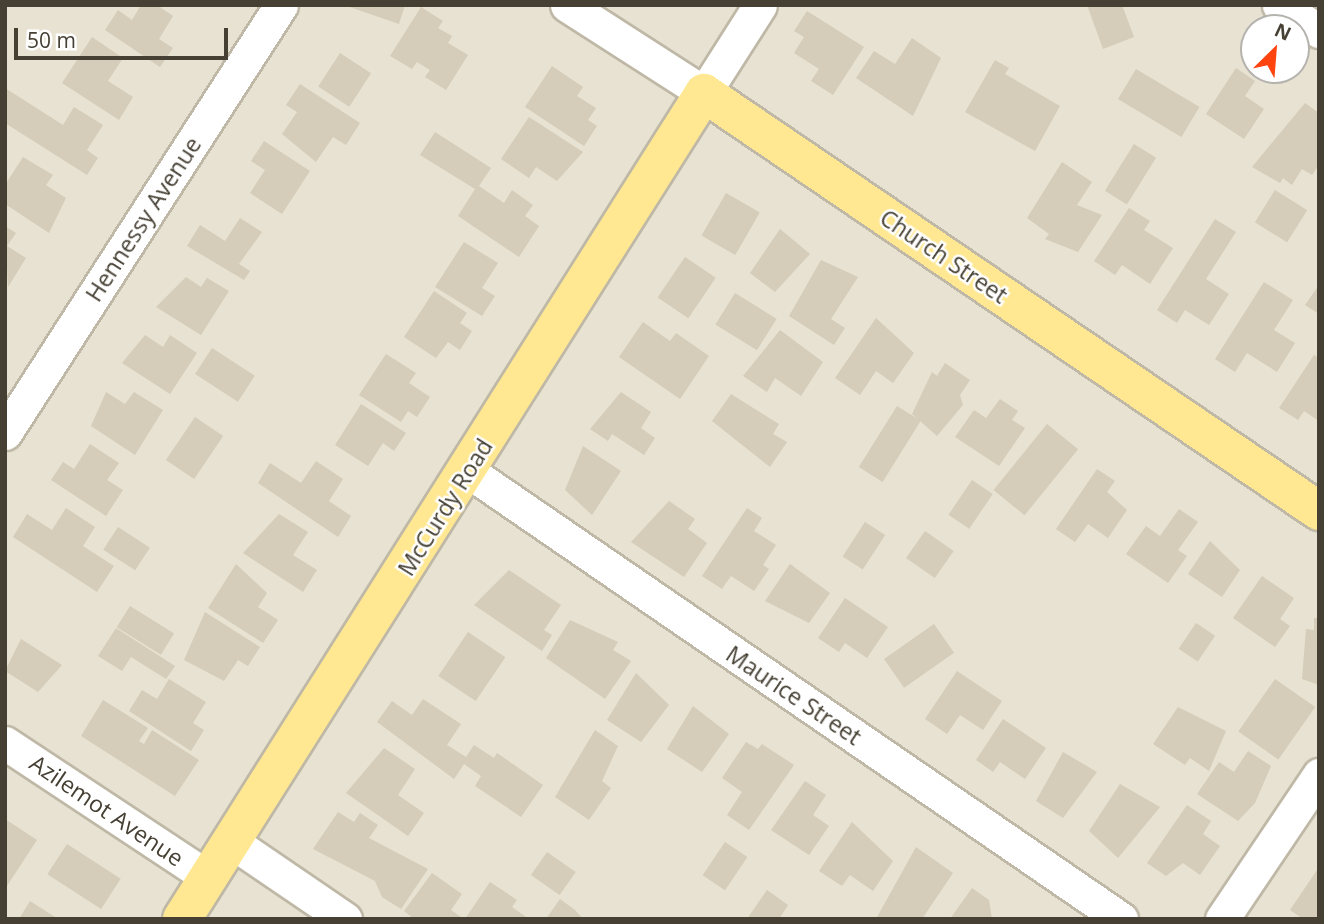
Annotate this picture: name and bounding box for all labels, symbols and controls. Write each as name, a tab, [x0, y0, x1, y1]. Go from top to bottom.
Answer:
scale bar	[18, 14, 231, 58]
north arrow	[1240, 14, 1310, 84]
text: N	[1271, 17, 1296, 47]
text: 50 m	[27, 26, 76, 54]
street label: Hennessy Avenue	[80, 132, 206, 306]
street label: Church Street	[875, 203, 1013, 309]
street label: McCurdy Road	[392, 433, 498, 581]
street label: Maurice Street	[721, 640, 867, 750]
street label: Azilemot Avenue	[25, 748, 189, 872]

